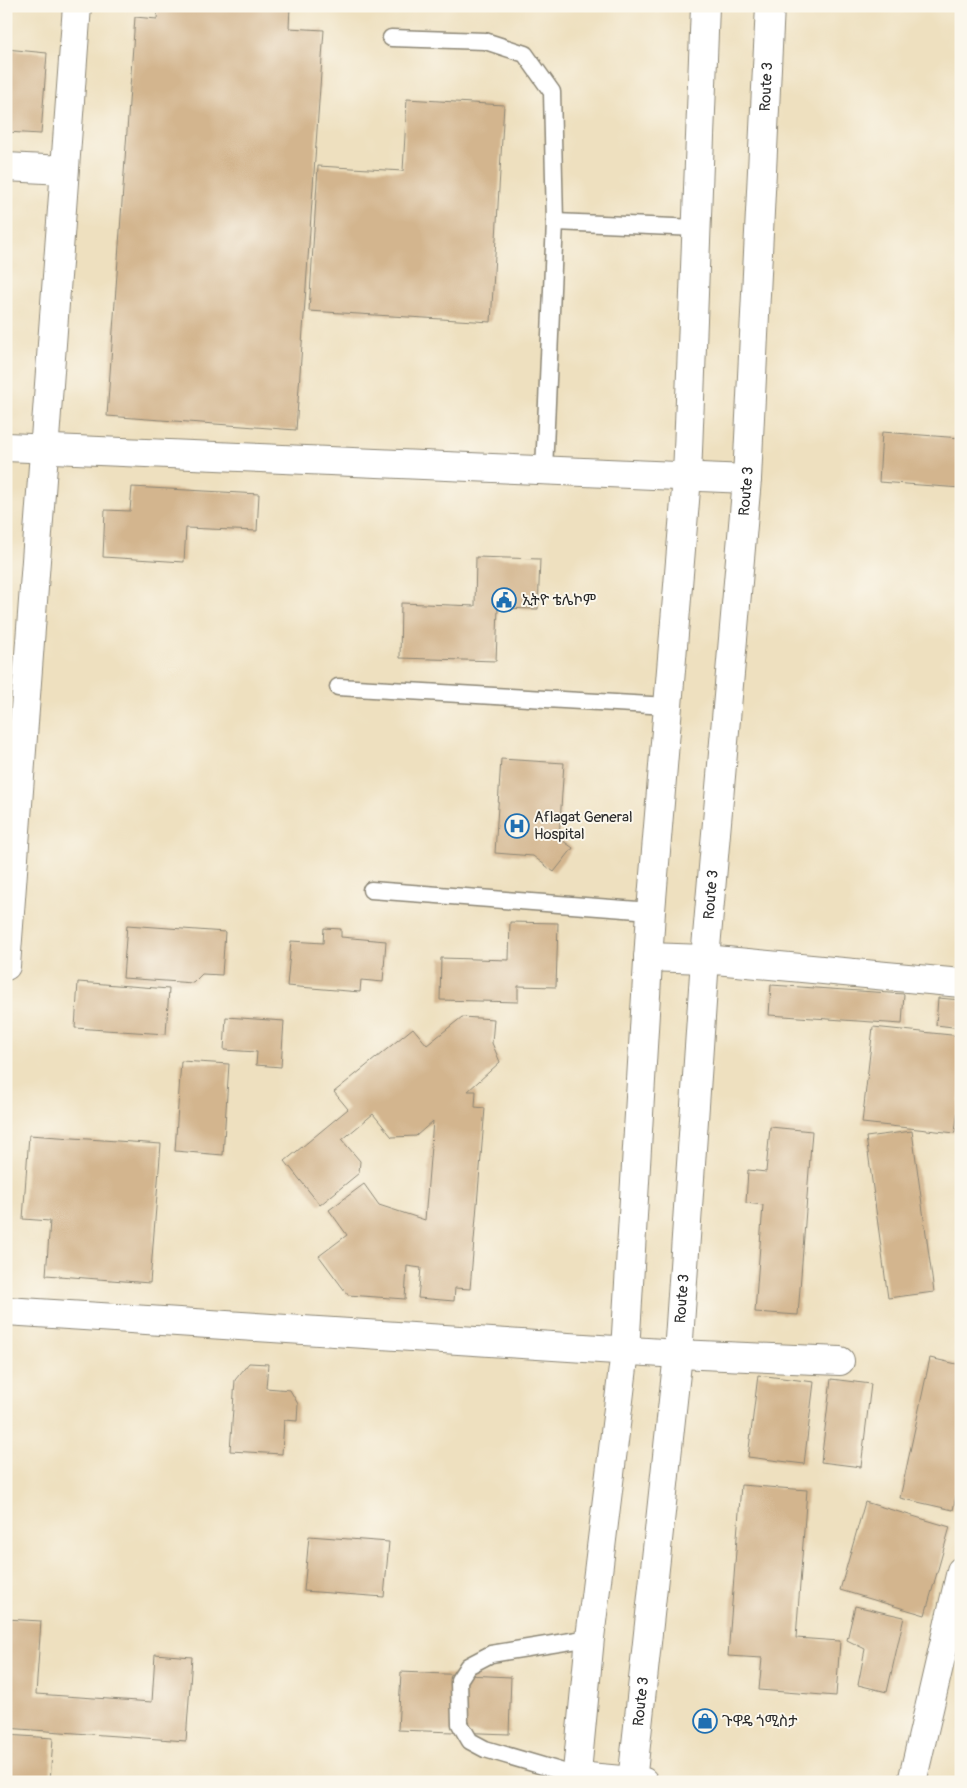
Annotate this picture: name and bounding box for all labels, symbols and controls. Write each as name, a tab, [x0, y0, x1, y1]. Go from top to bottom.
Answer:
street label: Route 3	[756, 62, 777, 112]
street label: Route 3	[735, 466, 758, 517]
public building icon: ኢትዮ ቴሌኮም	[491, 587, 517, 613]
place label: ኢትዮ ቴሌኮም	[522, 591, 596, 610]
place label: Aflagat General Hospital	[534, 808, 633, 844]
hospital icon: Aflagat General Hospital	[504, 813, 530, 839]
street label: Route 3	[700, 869, 723, 920]
street label: Route 3	[671, 1273, 693, 1324]
street label: Route 3	[629, 1676, 653, 1727]
shop icon: ጉዋዴ ጎሚስታ	[692, 1708, 718, 1734]
place label: ጉዋዴ ጎሚስታ	[722, 1712, 798, 1731]

